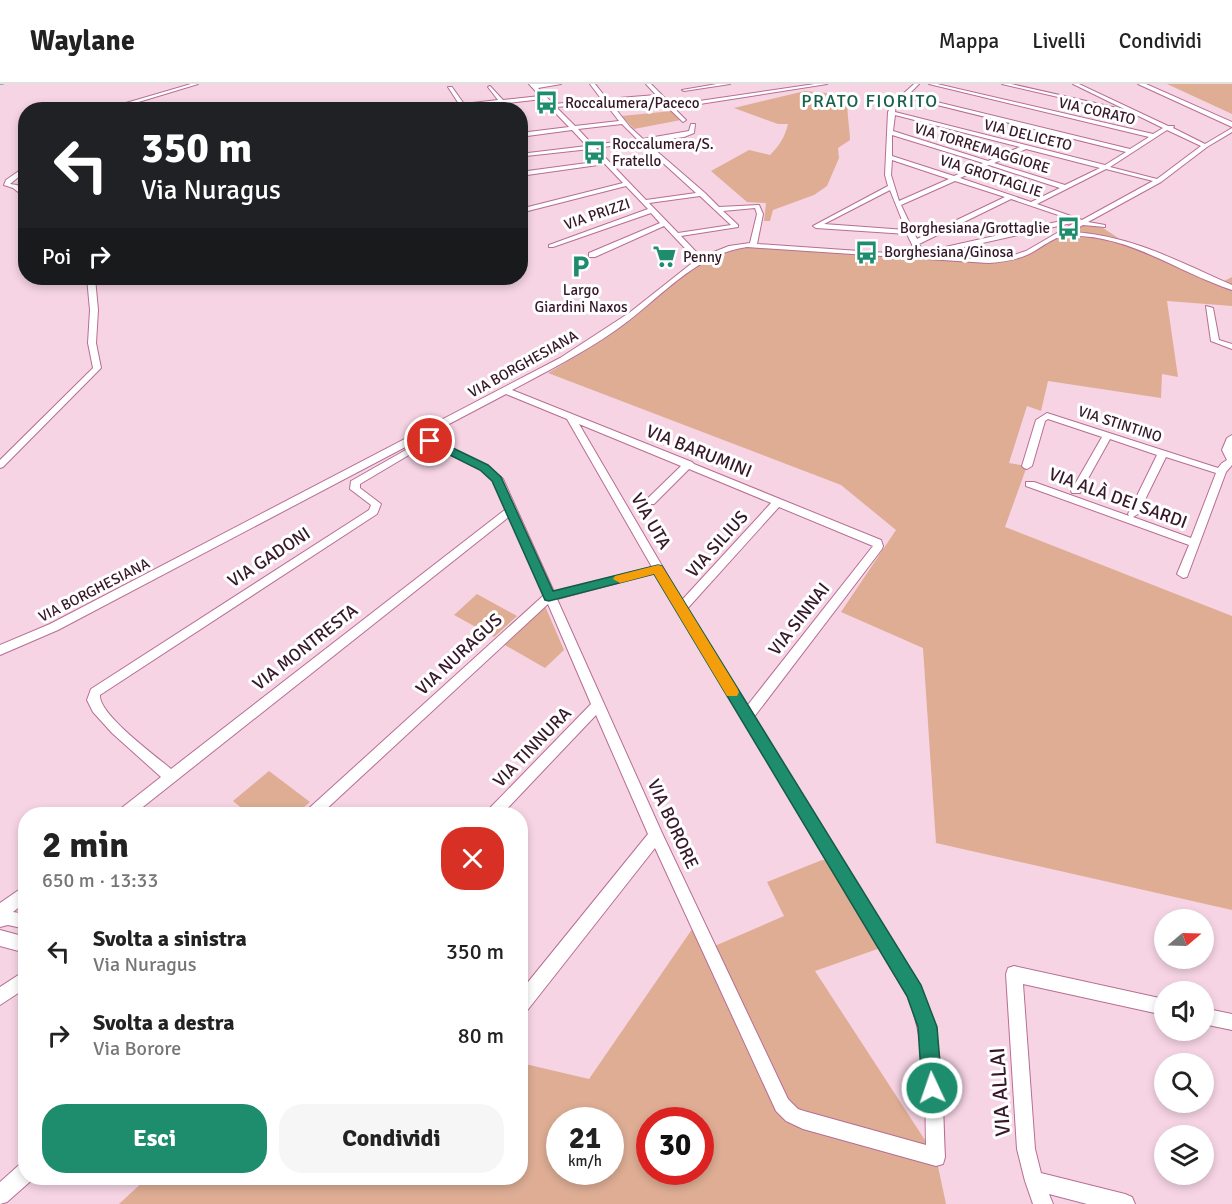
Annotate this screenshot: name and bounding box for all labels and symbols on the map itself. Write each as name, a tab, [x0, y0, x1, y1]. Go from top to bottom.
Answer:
bus stop icon: Roccalumera/Paceco	[534, 90, 560, 116]
district label: PRATO FIORITO	[801, 90, 939, 112]
street label: VIA CORATO	[1057, 93, 1137, 129]
place label: Roccalumera/Paceco	[565, 94, 700, 112]
street label: VIA DELICETO	[982, 115, 1074, 155]
street label: VIA TORREMAGGIORE	[912, 119, 1052, 177]
place label: Roccalumera/S. Fratello	[612, 135, 714, 170]
bus stop icon: Roccalumera/S. Fratello	[581, 140, 607, 166]
street label: VIA GROTTAGLIE	[937, 151, 1045, 201]
street label: VIA PRIZZI	[562, 194, 632, 234]
bus stop icon: Borghesiana/Grottaglie	[1055, 215, 1081, 241]
place label: Borghesiana/Grottaglie	[900, 219, 1050, 237]
bus stop icon: Borghesiana/Ginosa	[853, 239, 879, 265]
place label: Borghesiana/Ginosa	[884, 243, 1014, 261]
supermarket icon: Penny	[652, 244, 678, 270]
place label: Penny	[683, 248, 722, 266]
parking icon: Largo Giardini Naxos	[568, 253, 594, 279]
place label: Largo Giardini Naxos	[535, 281, 628, 316]
street label: VIA BORGHESIANA	[465, 326, 581, 402]
street label: VIA STINTINO	[1076, 402, 1164, 446]
pin	[404, 415, 455, 466]
street label: VIA BARUMINI	[643, 420, 755, 482]
street label: VIA ALÀ DEI SARDI	[1046, 463, 1190, 533]
street label: VIA UTA	[626, 489, 676, 553]
street label: VIA SILIUS	[681, 506, 753, 582]
street label: VIA GADONI	[224, 522, 314, 592]
street label: VIA BORGHESIANA	[35, 554, 153, 626]
street label: VIA SINNAI	[764, 578, 834, 660]
street label: VIA MONTRESTA	[248, 599, 362, 695]
street label: VIA NURAGUS	[411, 608, 507, 700]
street label: VIA TINNURA	[488, 702, 576, 792]
street label: VIA BORORE	[643, 776, 703, 872]
north arrow	[1154, 909, 1214, 969]
street label: VIA ALLAI	[984, 1047, 1016, 1137]
position arrow	[900, 1056, 964, 1120]
speed limit sign: 30	[636, 1107, 714, 1185]

